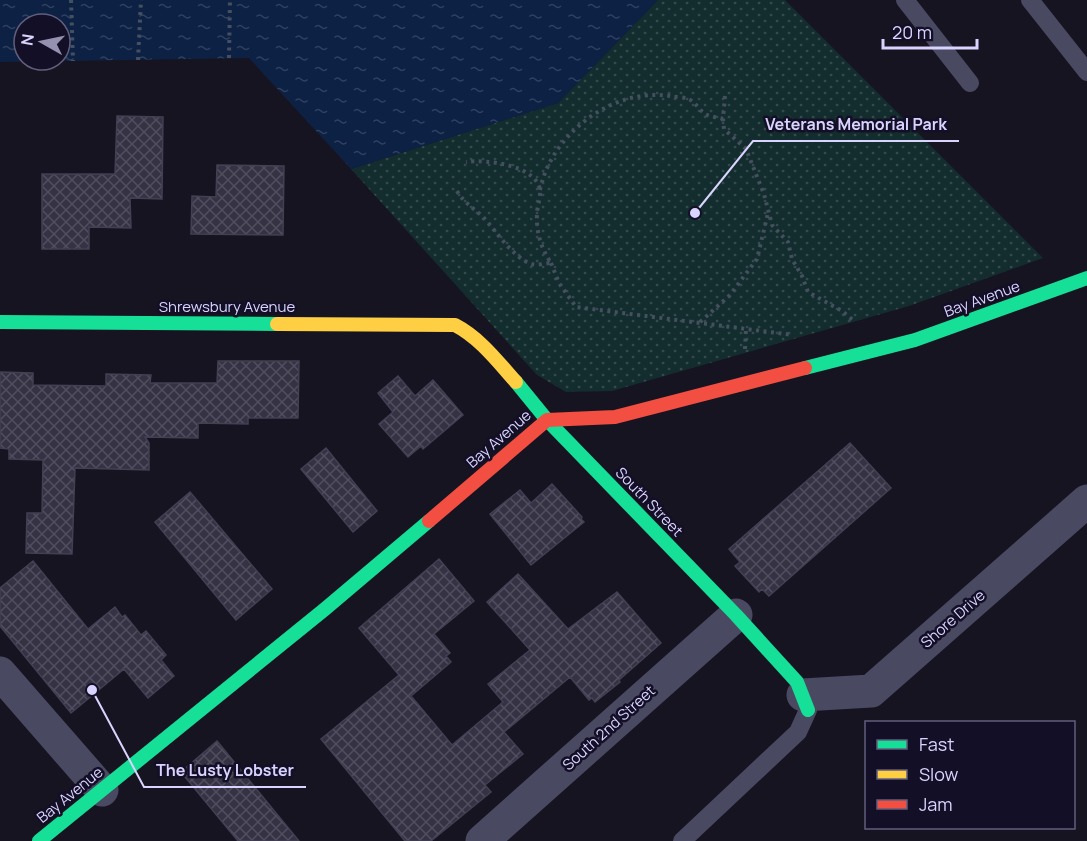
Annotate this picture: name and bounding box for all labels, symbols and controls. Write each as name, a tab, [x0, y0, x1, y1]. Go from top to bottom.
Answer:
north arrow	[12, 12, 72, 72]
scale bar	[883, 12, 978, 50]
text: 20 m	[892, 20, 932, 44]
text: N	[15, 32, 39, 47]
callout: Veterans Memorial Park	[753, 107, 959, 141]
text: Veterans Memorial Park	[765, 113, 947, 135]
street label: Bay Avenue	[941, 275, 1023, 322]
street label: Shrewsbury Avenue	[159, 296, 295, 317]
street label: Bay Avenue	[462, 405, 536, 473]
street label: South Street	[611, 462, 688, 541]
street label: Shore Drive	[916, 585, 990, 653]
street label: South 2nd Street	[558, 680, 660, 775]
legend	[865, 721, 1075, 829]
text: Fast	[919, 732, 954, 756]
callout: The Lusty Lobster	[144, 753, 306, 787]
text: The Lusty Lobster	[156, 759, 294, 781]
street label: Bay Avenue	[32, 761, 107, 828]
text: Slow	[919, 762, 959, 786]
text: Jam	[919, 792, 953, 816]

